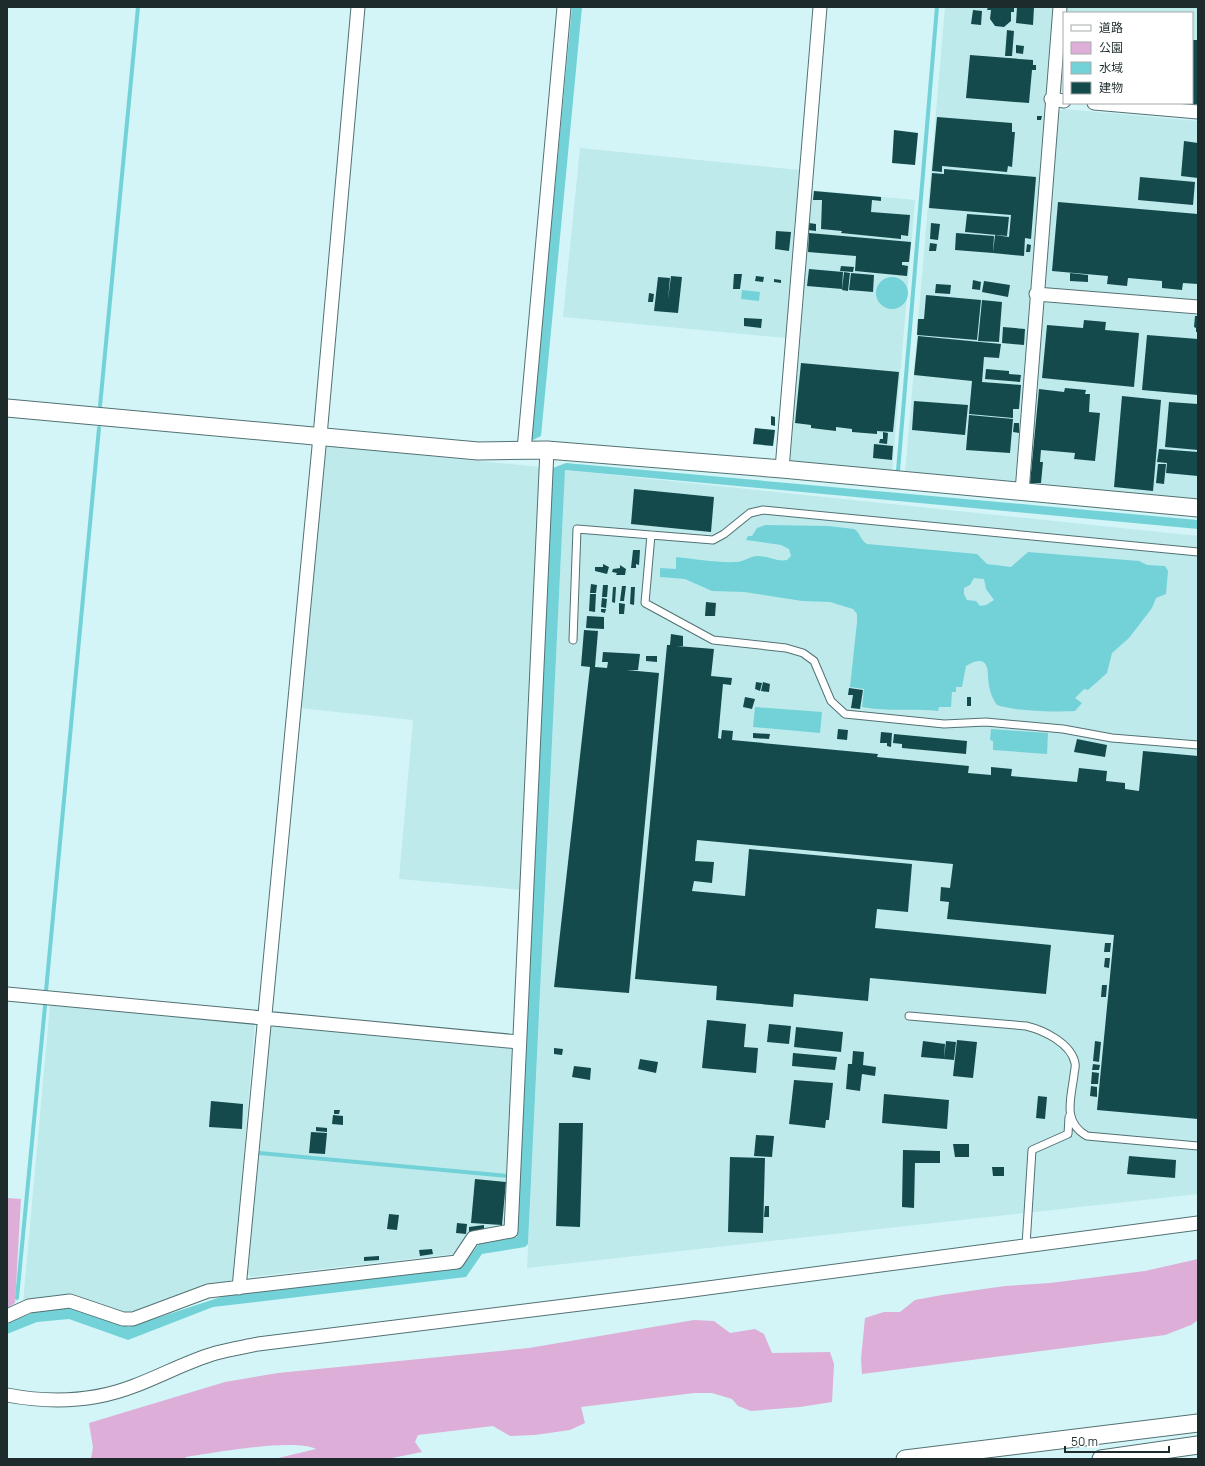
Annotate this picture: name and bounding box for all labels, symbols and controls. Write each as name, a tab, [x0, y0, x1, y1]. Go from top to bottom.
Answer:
legend	[1063, 12, 1193, 104]
text: 道路	[1099, 19, 1123, 36]
text: 公園	[1099, 39, 1123, 56]
text: 水域	[1099, 59, 1123, 76]
text: 建物	[1099, 79, 1123, 96]
scale bar	[1065, 1428, 1169, 1454]
text: 50 m	[1071, 1433, 1098, 1450]

